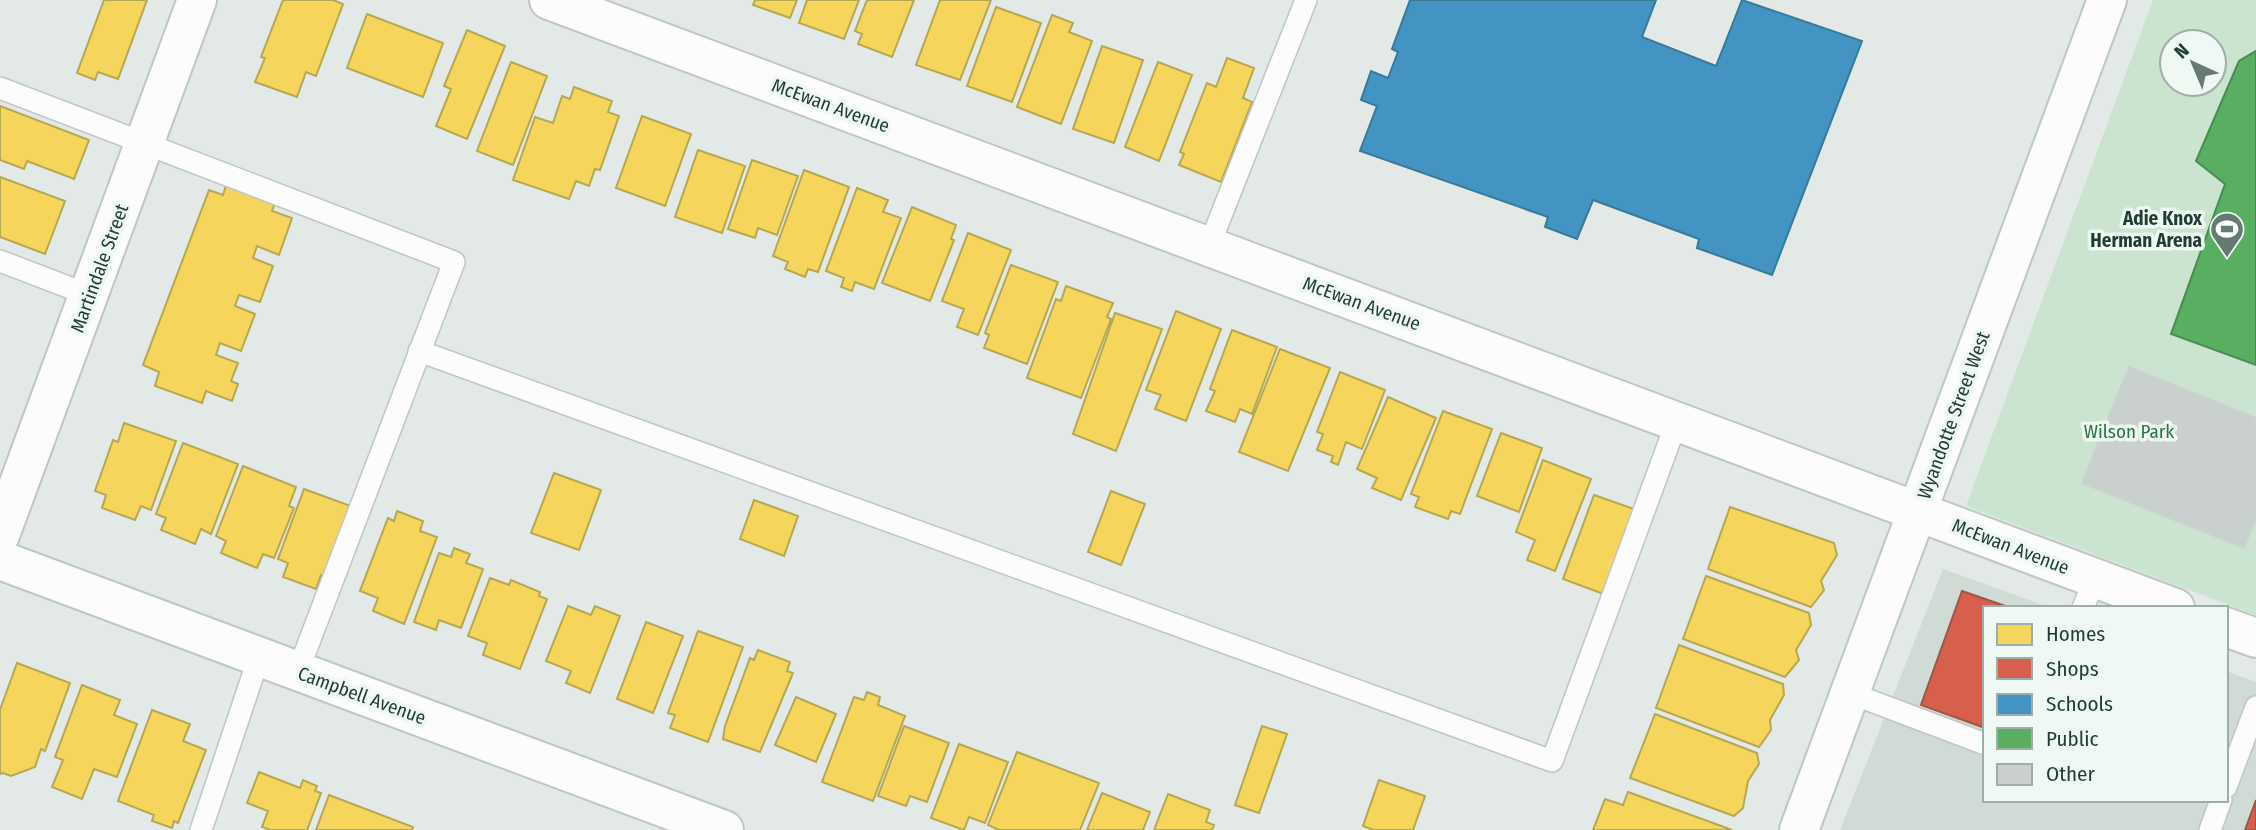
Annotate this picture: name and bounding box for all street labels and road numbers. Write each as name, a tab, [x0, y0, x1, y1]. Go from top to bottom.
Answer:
street label: McEwan Avenue	[769, 74, 893, 137]
street label: Martindale Street	[66, 200, 134, 336]
street label: McEwan Avenue	[1300, 272, 1424, 335]
street label: Wyandotte Street West	[1912, 327, 1995, 502]
street label: McEwan Avenue	[1949, 514, 2073, 579]
street label: Campbell Avenue	[295, 662, 429, 729]

